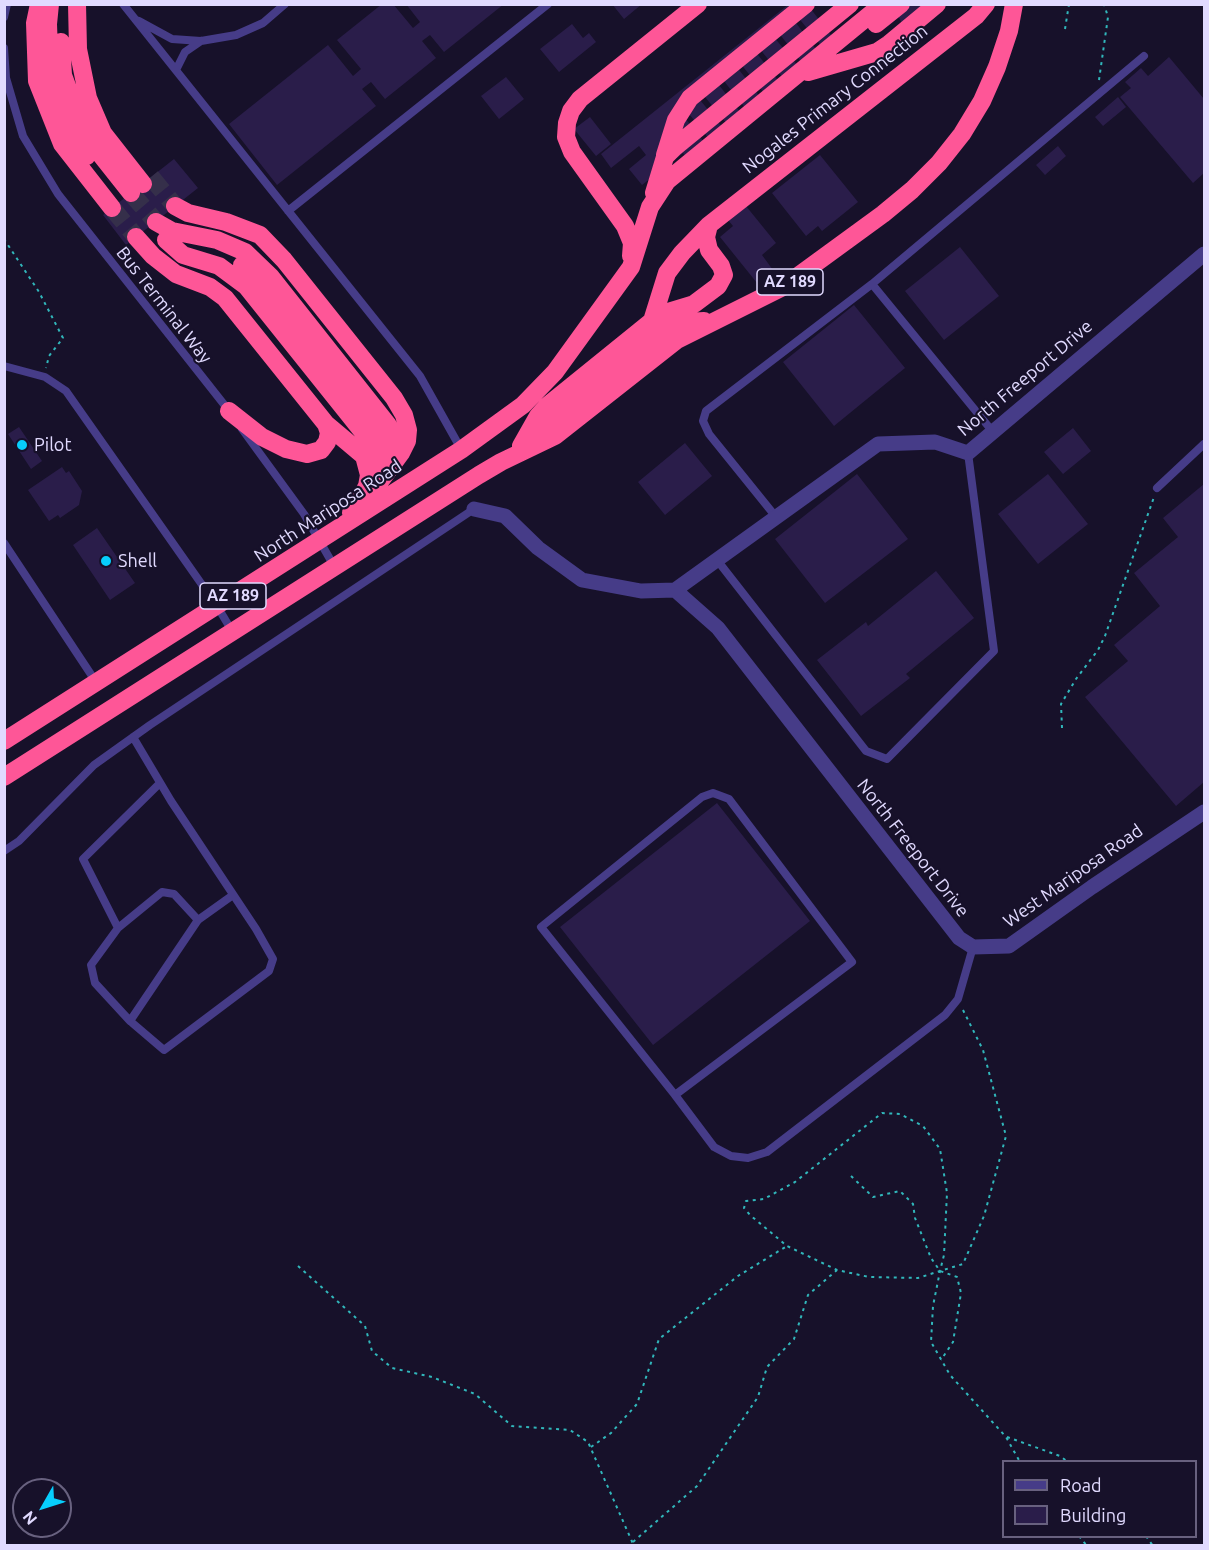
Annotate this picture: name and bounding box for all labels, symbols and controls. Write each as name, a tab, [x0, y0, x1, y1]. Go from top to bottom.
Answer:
street label: Nogales Primary Connection	[738, 20, 932, 178]
street label: Bus Terminal Way	[112, 242, 216, 368]
road number: AZ 189	[757, 269, 823, 295]
street label: North Freeport Drive	[953, 315, 1097, 441]
place label: Pilot	[34, 434, 71, 456]
marker: Pilot	[15, 438, 29, 452]
street label: North Mariposa Road	[250, 455, 406, 567]
place label: Shell	[118, 550, 157, 572]
marker: Shell	[99, 554, 113, 568]
road number: AZ 189	[200, 583, 266, 609]
street label: North Freeport Drive	[852, 775, 974, 921]
street label: West Mariposa Road	[999, 820, 1147, 932]
legend	[1002, 1460, 1197, 1538]
text: Road	[1060, 1475, 1102, 1495]
north arrow	[12, 1478, 72, 1538]
text: Building	[1060, 1505, 1126, 1525]
text: N	[19, 1508, 40, 1528]

